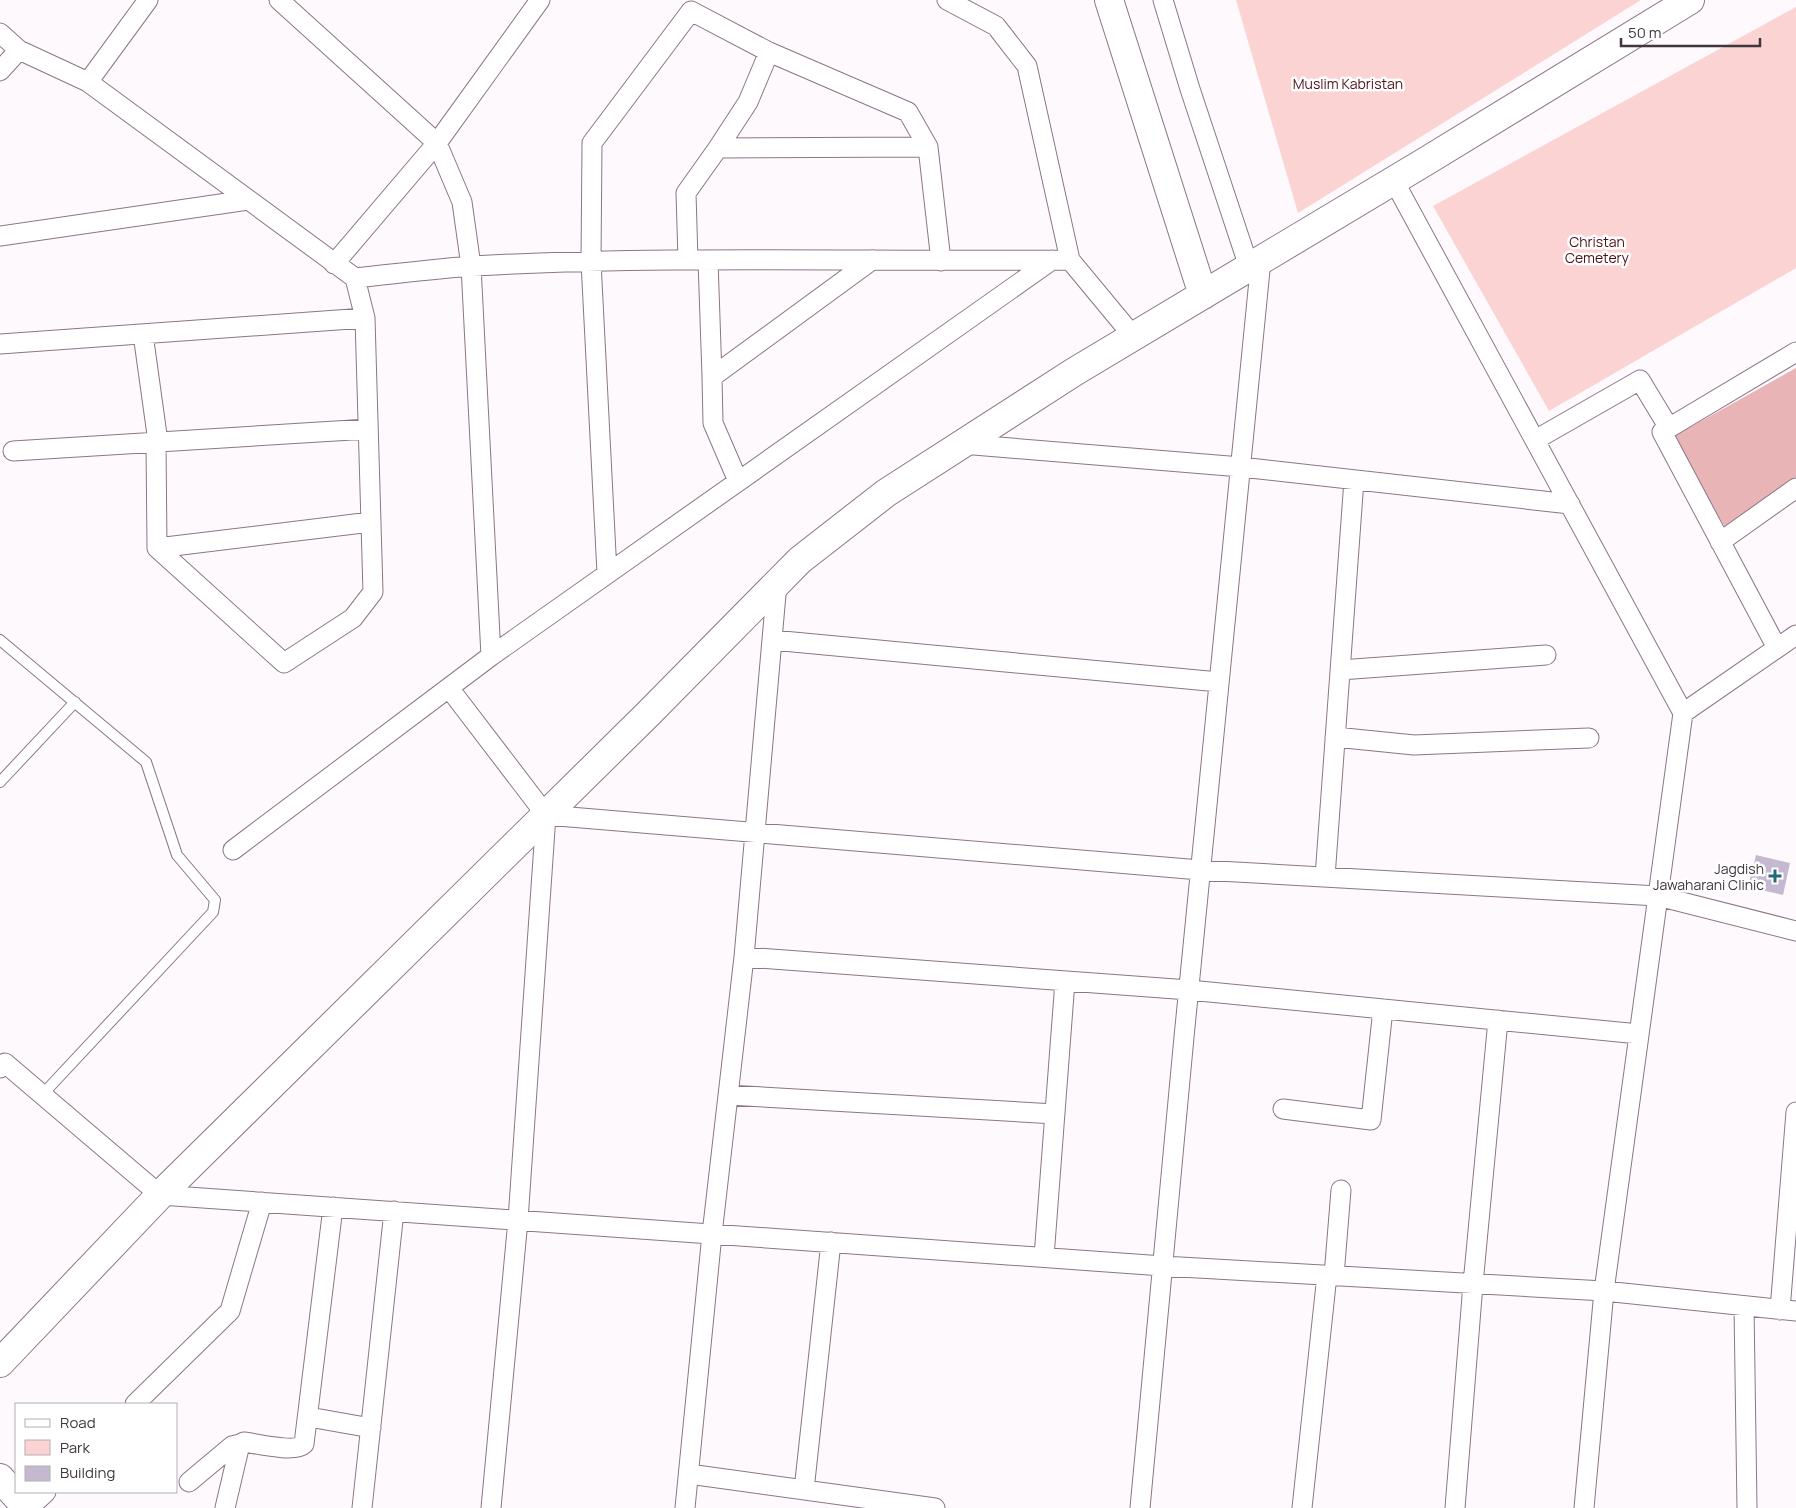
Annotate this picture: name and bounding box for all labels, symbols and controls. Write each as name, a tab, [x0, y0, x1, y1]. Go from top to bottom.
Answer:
scale bar	[1621, 15, 1760, 47]
text: 50 m	[1628, 22, 1662, 43]
park label: Muslim Kabristan	[1293, 74, 1403, 93]
park label: Christan Cemetery	[1565, 232, 1630, 267]
place label: Jagdish Jawaharani Clinic	[1653, 859, 1764, 894]
marker: Jagdish Jawaharani Clinic	[1768, 869, 1782, 883]
legend	[15, 1403, 178, 1493]
text: Road	[60, 1412, 96, 1433]
text: Park	[60, 1437, 90, 1458]
text: Building	[60, 1462, 115, 1483]

